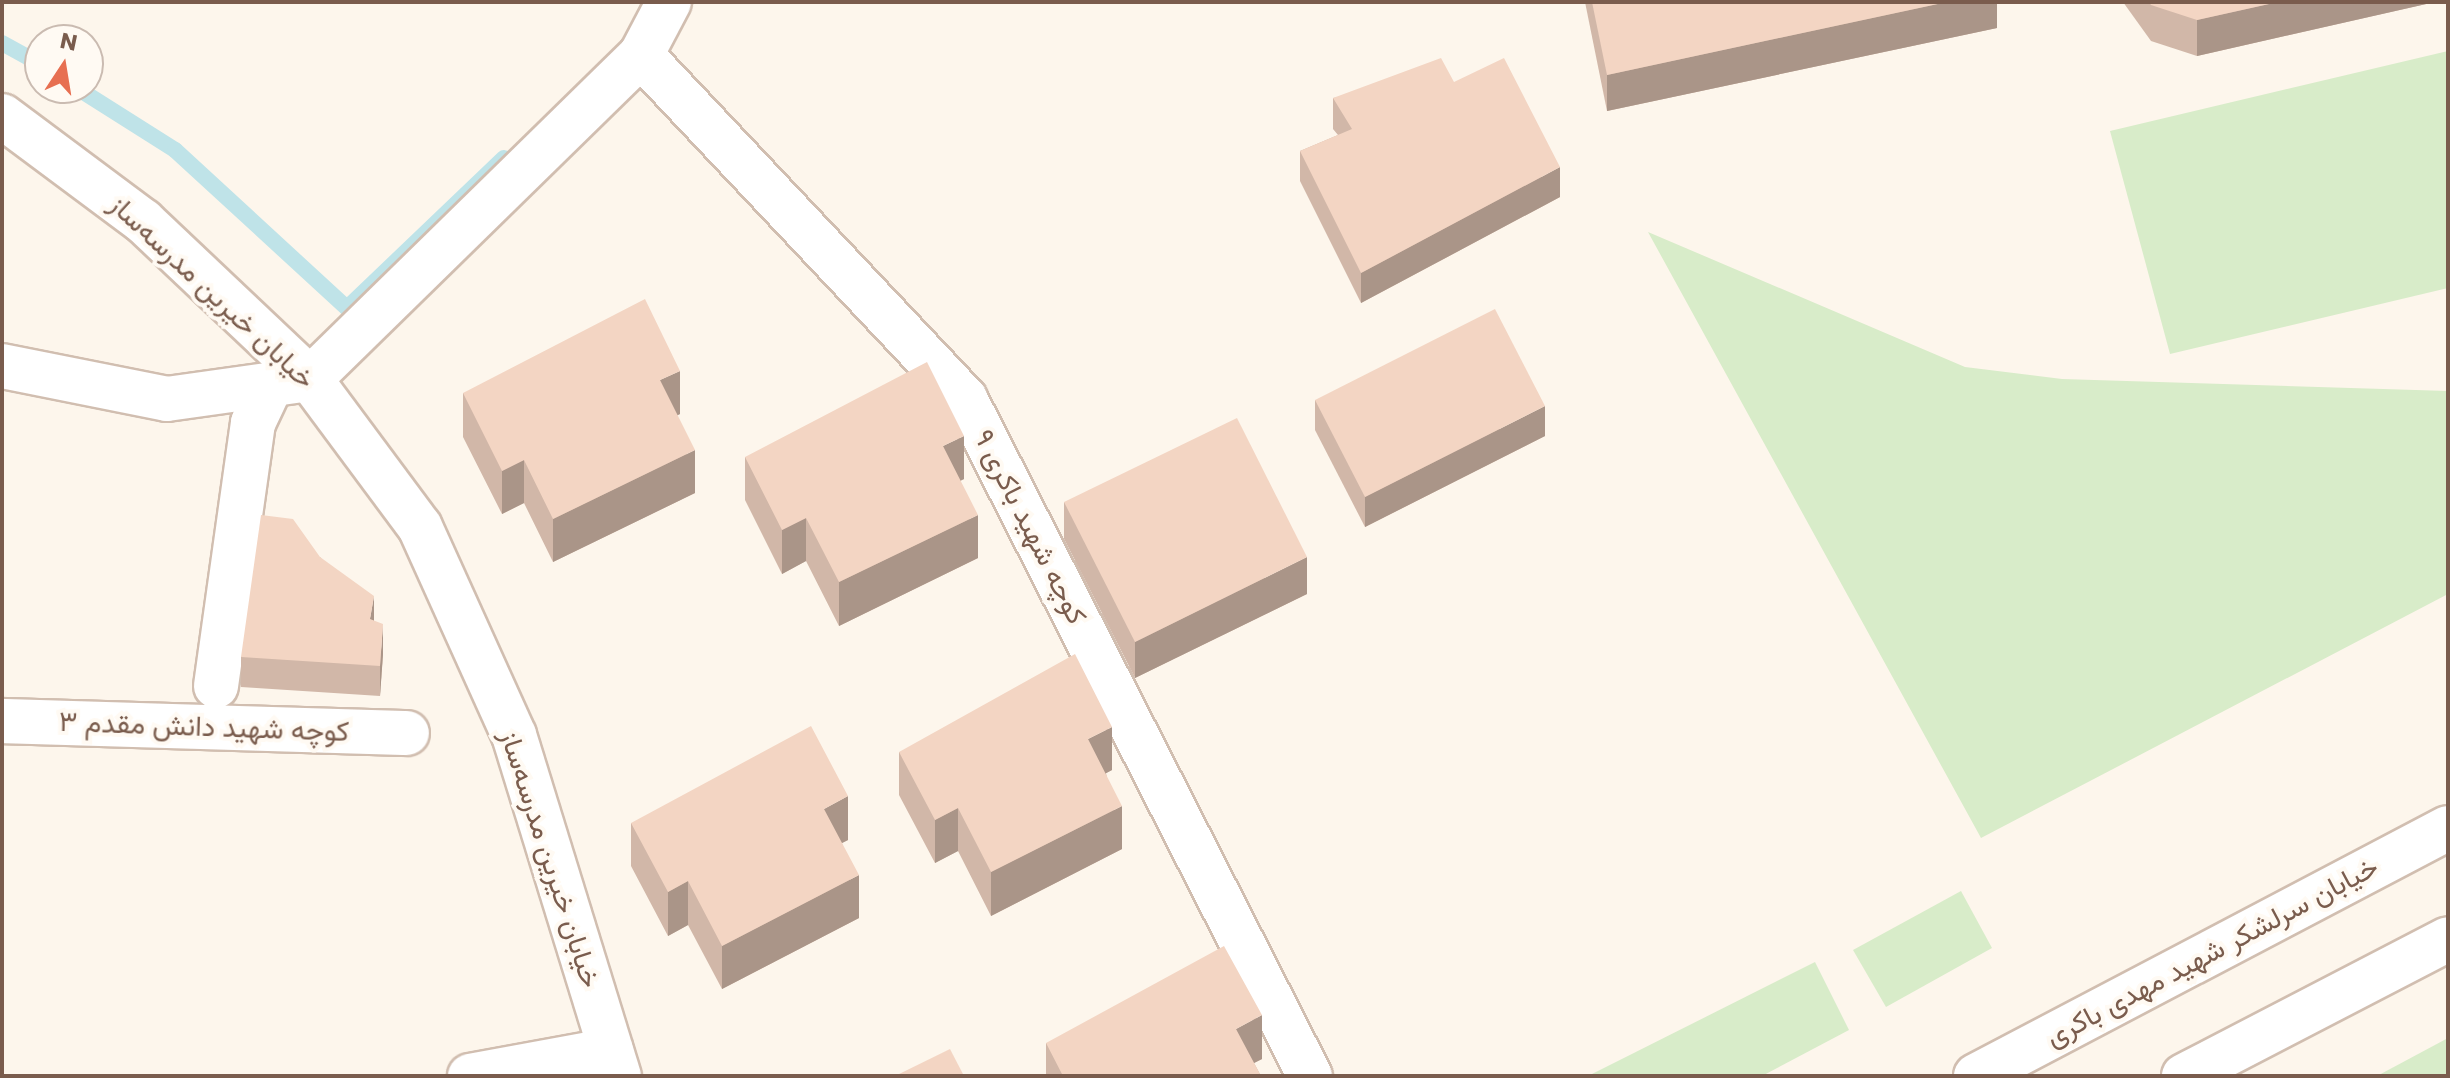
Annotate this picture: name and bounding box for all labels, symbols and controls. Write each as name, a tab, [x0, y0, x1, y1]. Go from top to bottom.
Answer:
north arrow	[24, 24, 104, 104]
text: N	[57, 25, 80, 59]
street label: خیابان خیرین مدرسه‌ساز	[102, 188, 322, 396]
street label: کوچه شهید باکری ۹	[967, 424, 1093, 630]
street label: کوچه شهید دانش مقدم ۳	[58, 705, 350, 749]
street label: خیابان خیرین مدرسه‌ساز	[492, 726, 608, 992]
street label: خیابان سرلشکر شهید مهدی باکری	[2040, 850, 2384, 1054]

